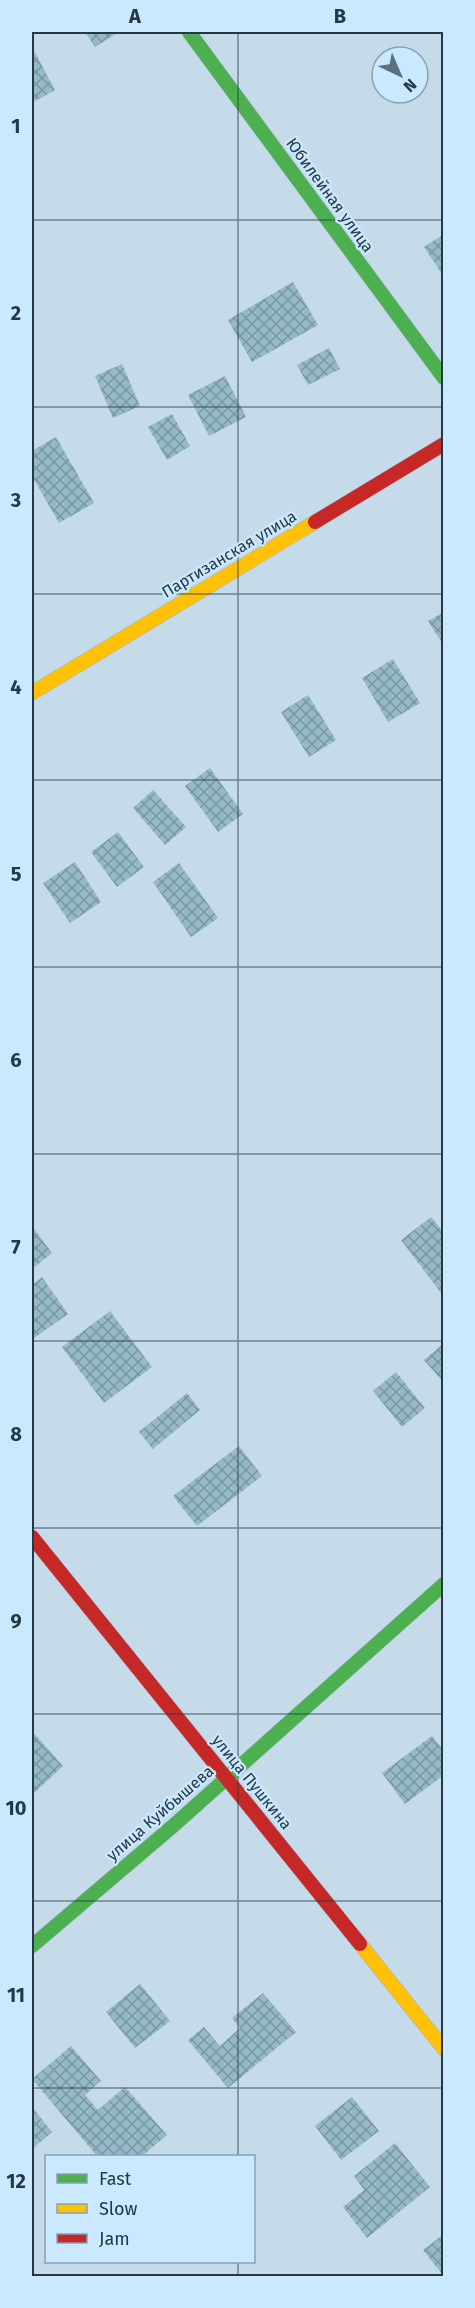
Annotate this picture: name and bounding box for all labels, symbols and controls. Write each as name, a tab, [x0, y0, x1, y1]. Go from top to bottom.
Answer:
text: A	[128, 4, 142, 28]
text: B	[334, 4, 346, 28]
north arrow	[370, 45, 430, 105]
text: N	[400, 75, 420, 96]
text: 1	[11, 114, 21, 138]
street label: Юбилейная улица	[282, 134, 378, 256]
text: 2	[11, 301, 21, 325]
text: 3	[10, 488, 21, 512]
street label: Партизанская улица	[158, 506, 300, 602]
text: 4	[10, 675, 22, 699]
text: 5	[11, 862, 22, 886]
text: 6	[10, 1048, 22, 1072]
text: 7	[11, 1235, 21, 1259]
text: 8	[10, 1422, 22, 1446]
text: 9	[10, 1609, 22, 1633]
street label: улица Пушкина	[208, 1731, 296, 1833]
street label: улица Куйбышева	[103, 1761, 217, 1865]
text: 10	[6, 1796, 26, 1820]
text: 11	[7, 1983, 25, 2007]
legend	[45, 2155, 255, 2263]
text: Fast	[99, 2168, 132, 2190]
text: 12	[6, 2169, 26, 2193]
text: Slow	[99, 2198, 138, 2220]
text: Jam	[99, 2228, 130, 2250]

